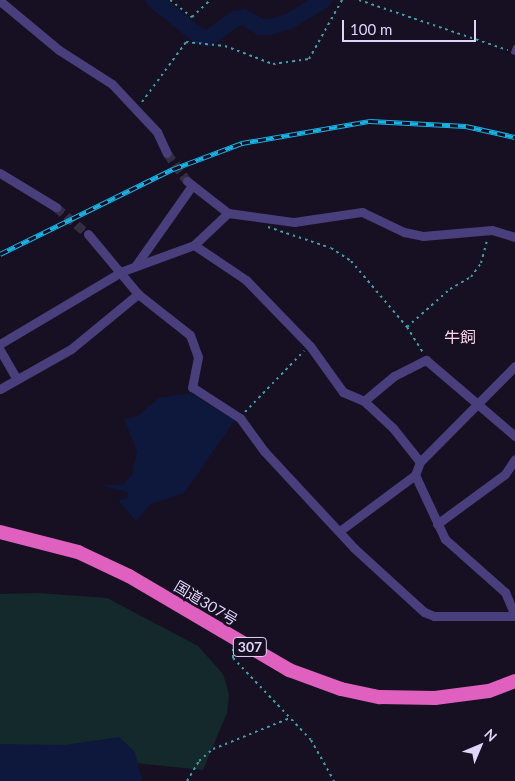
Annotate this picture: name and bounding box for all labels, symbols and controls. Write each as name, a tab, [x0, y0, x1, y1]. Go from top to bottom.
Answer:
scale bar	[345, 10, 479, 42]
text: 100 m	[350, 20, 392, 38]
district label: 牛飼	[444, 327, 476, 347]
street label: 国道307号	[171, 577, 241, 629]
road number: 307	[232, 636, 268, 659]
north arrow	[455, 721, 505, 771]
text: N	[481, 725, 501, 745]

